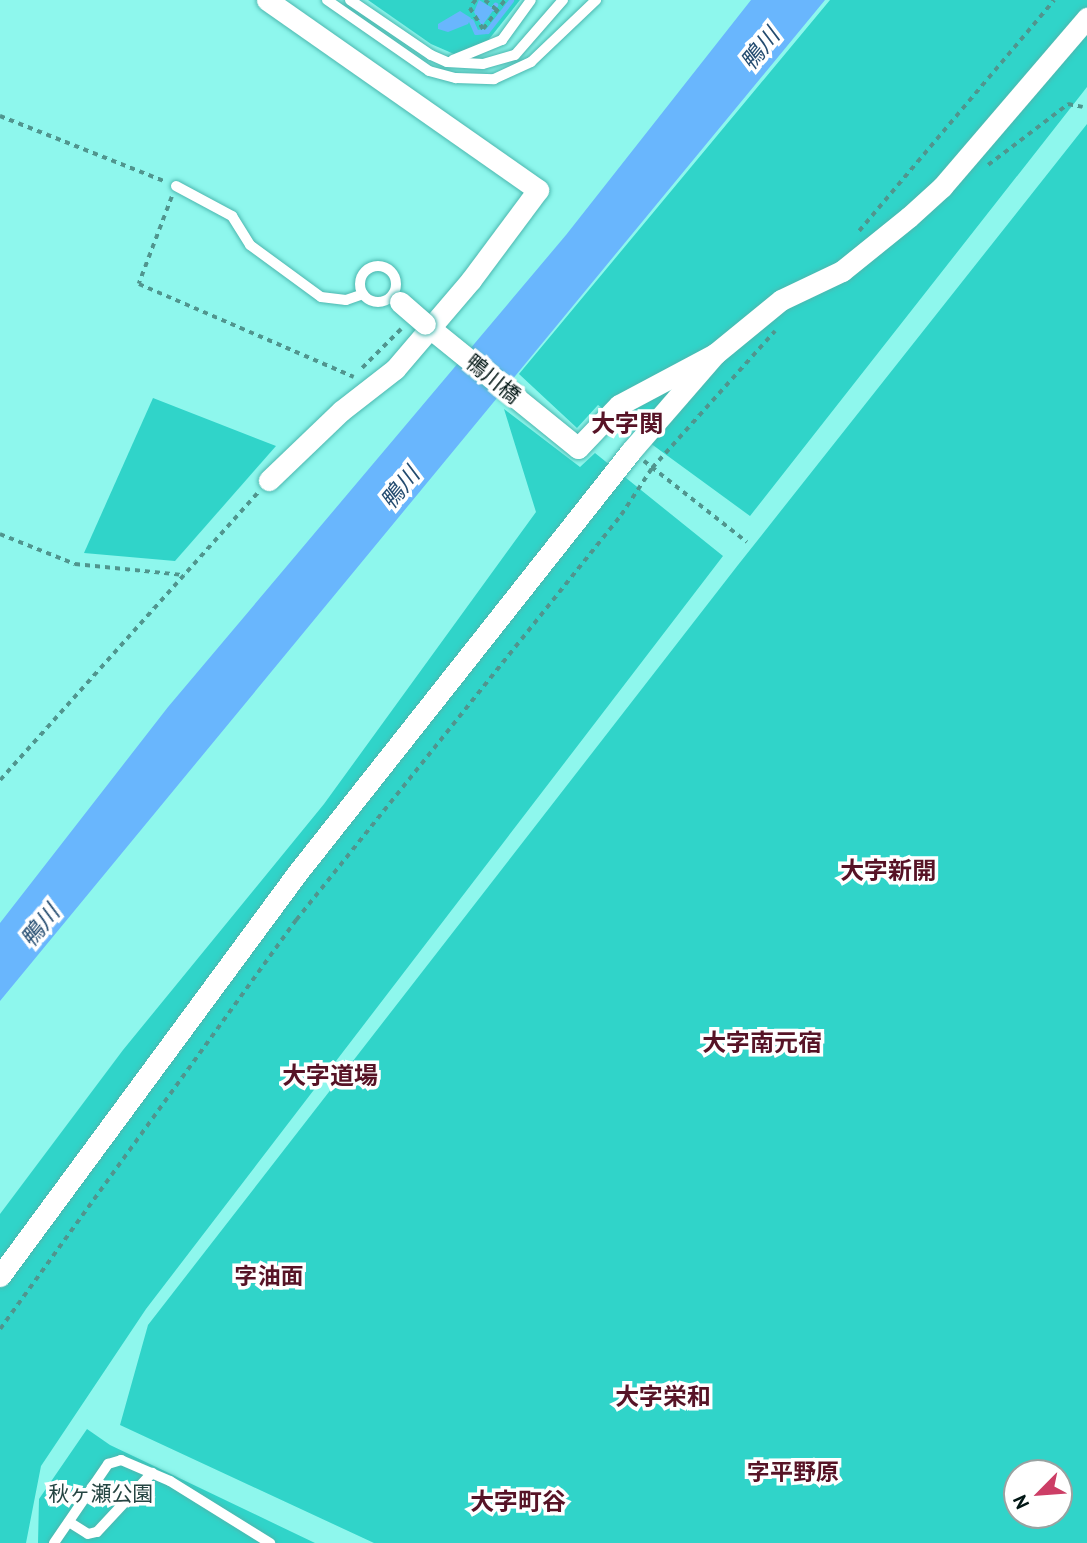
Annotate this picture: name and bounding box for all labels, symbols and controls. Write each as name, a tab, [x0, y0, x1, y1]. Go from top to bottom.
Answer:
water label: 鴨川	[735, 22, 785, 76]
street label: 鴨川橋	[461, 349, 525, 409]
district label: 大字関	[591, 410, 663, 438]
water label: 鴨川	[375, 461, 425, 515]
district label: 大字新開	[840, 857, 936, 885]
water label: 鴨川	[15, 899, 65, 953]
district label: 大字南元宿	[702, 1029, 822, 1057]
district label: 大字道場	[282, 1062, 378, 1090]
district label: 字油面	[235, 1262, 303, 1290]
district label: 大字栄和	[615, 1383, 711, 1411]
district label: 字平野原	[747, 1458, 839, 1486]
north arrow	[1003, 1459, 1073, 1529]
park label: 秋ヶ瀬公園	[49, 1481, 153, 1507]
district label: 大字町谷	[470, 1488, 566, 1516]
text: N	[1007, 1491, 1034, 1513]

